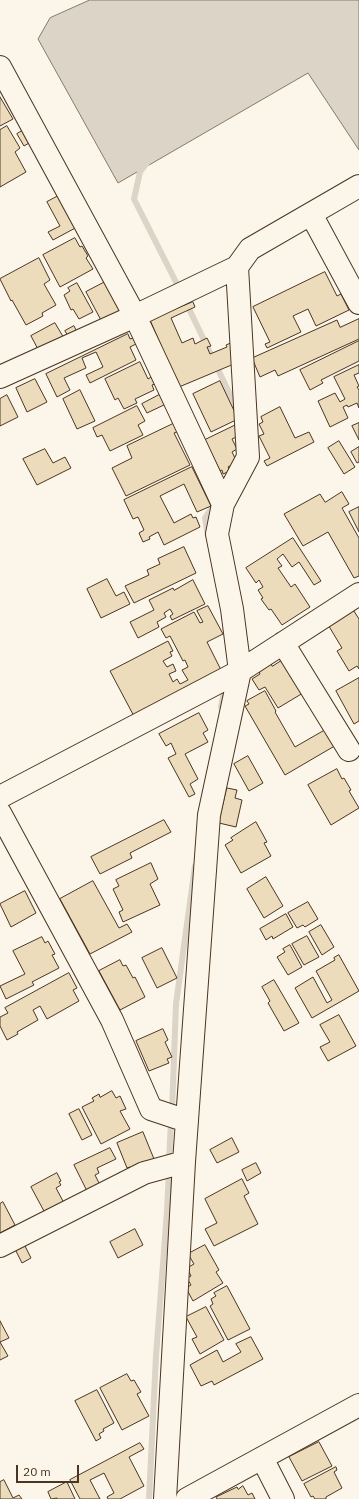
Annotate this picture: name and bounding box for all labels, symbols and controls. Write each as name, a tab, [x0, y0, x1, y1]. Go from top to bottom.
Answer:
scale bar	[18, 1457, 81, 1483]
text: 20 m	[23, 1464, 51, 1479]

